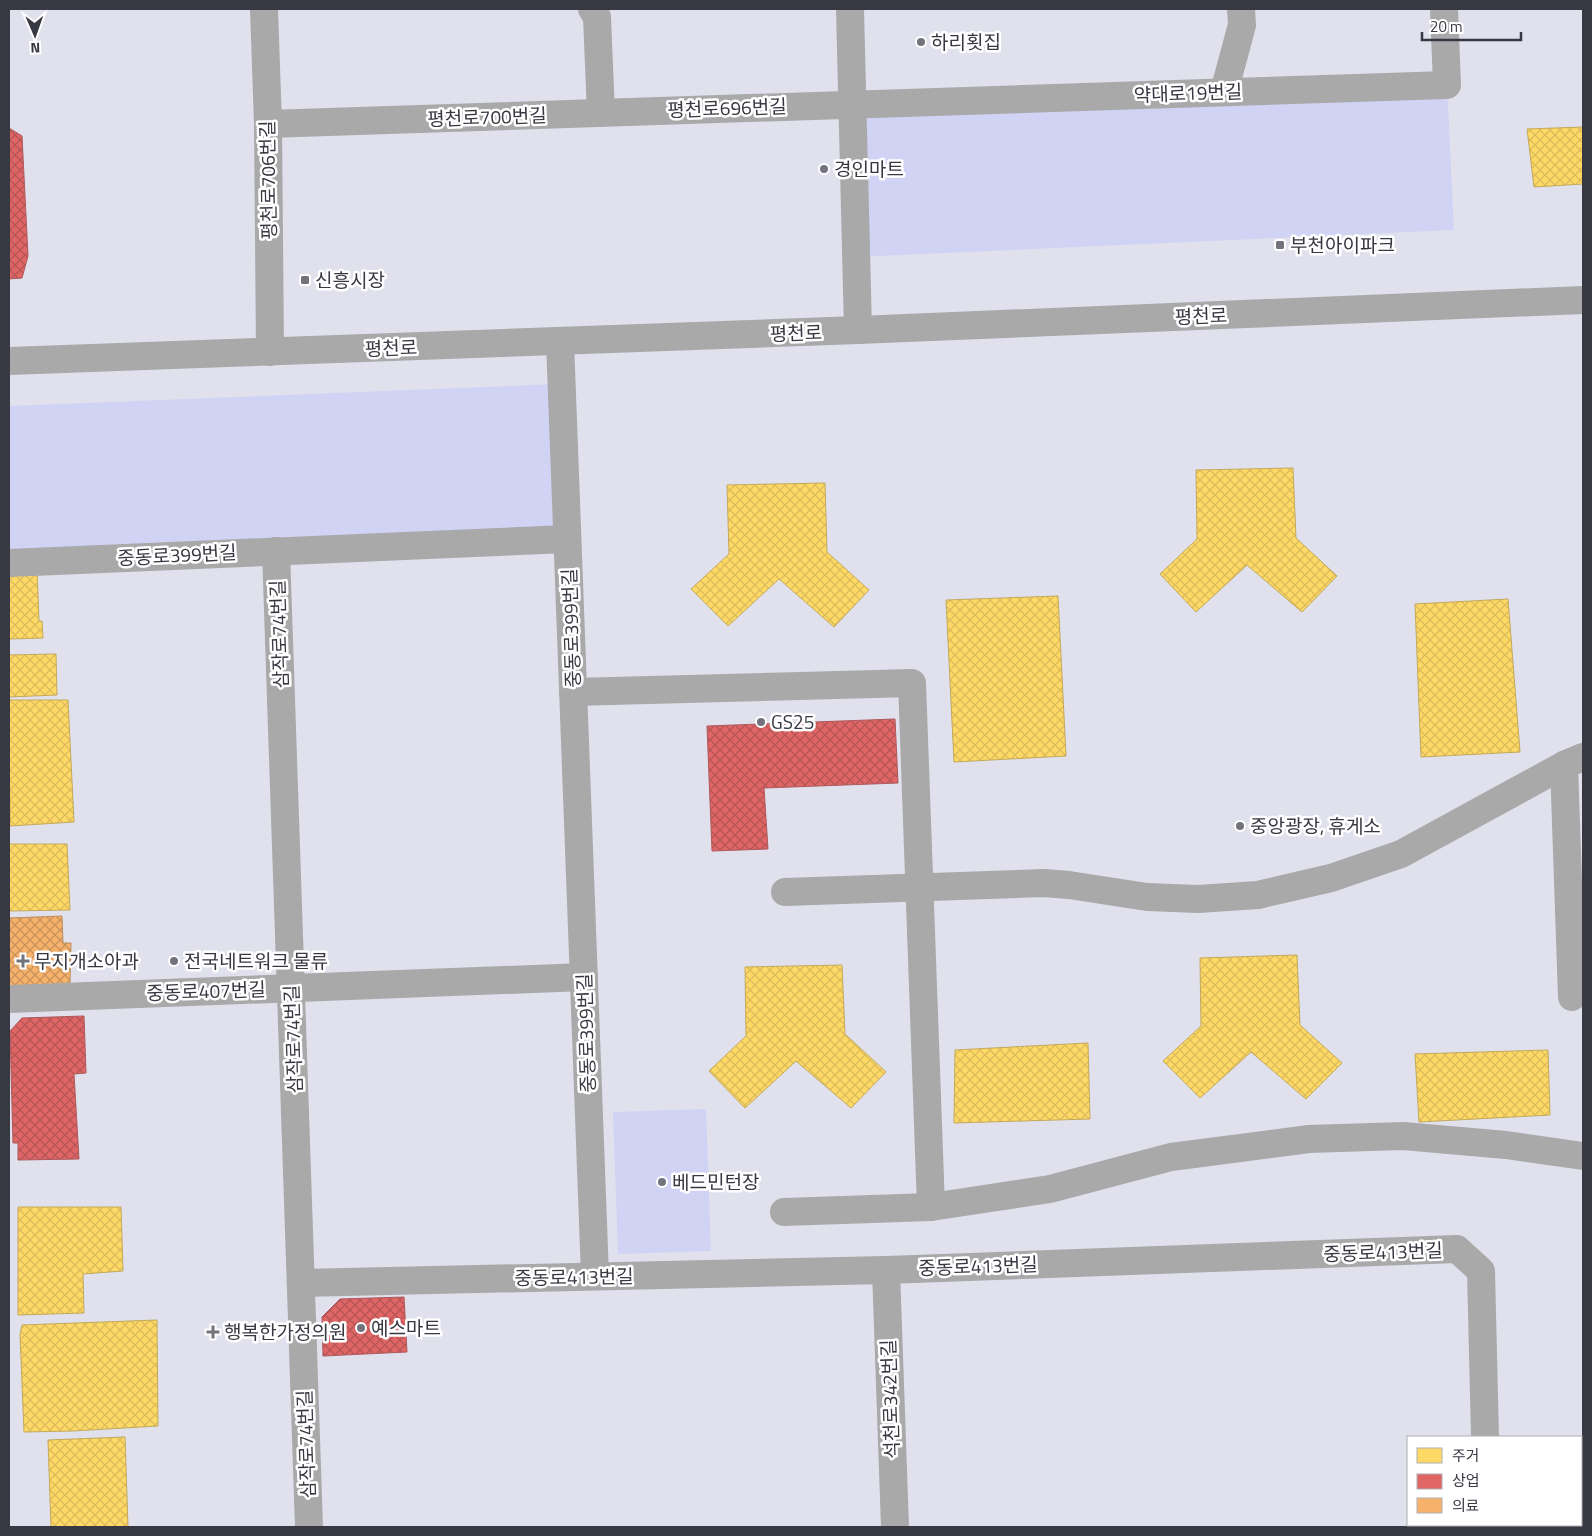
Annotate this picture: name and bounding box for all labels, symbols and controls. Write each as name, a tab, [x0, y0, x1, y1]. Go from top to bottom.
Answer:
north arrow	[10, 10, 60, 60]
scale bar	[1422, 10, 1521, 42]
text: 20 m	[1430, 15, 1463, 38]
place label: 하리횟집	[931, 27, 1001, 56]
marker: 하리횟집	[915, 36, 927, 48]
text: N	[30, 38, 41, 59]
street label: 약대로19번길	[1133, 76, 1243, 109]
street label: 평천로696번길	[667, 91, 787, 124]
street label: 평천로700번길	[427, 100, 547, 133]
street label: 평천로706번길	[252, 120, 283, 240]
place label: 경인마트	[834, 154, 904, 183]
marker: 경인마트	[818, 163, 830, 175]
place label: 부천아이파크	[1290, 230, 1395, 259]
marker: 부천아이파크	[1274, 239, 1286, 251]
place label: 신흥시장	[315, 265, 385, 294]
marker: 신흥시장	[299, 274, 311, 286]
street label: 평천로	[1174, 300, 1228, 331]
street label: 평천로	[769, 317, 823, 348]
street label: 평천로	[364, 332, 418, 363]
street label: 중동로399번길	[117, 537, 237, 572]
street label: 중동로399번길	[554, 568, 587, 688]
street label: 삼작로74번길	[262, 579, 295, 689]
place label: GS25	[771, 707, 814, 736]
marker: GS25	[755, 716, 767, 728]
place label: 중앙광장, 휴게소	[1250, 811, 1381, 840]
marker: 중앙광장, 휴게소	[1234, 820, 1246, 832]
place label: 무지개소아과	[34, 946, 139, 975]
place label: 전국네트워크 물류	[184, 946, 328, 975]
marker: 무지개소아과	[16, 954, 30, 968]
marker: 전국네트워크 물류	[168, 955, 180, 967]
street label: 중동로399번길	[569, 973, 602, 1093]
street label: 중동로407번길	[146, 974, 266, 1007]
street label: 삼작로74번길	[276, 984, 309, 1094]
place label: 베드민턴장	[672, 1167, 759, 1196]
marker: 베드민턴장	[656, 1176, 668, 1188]
street label: 중동로413번길	[1323, 1235, 1443, 1268]
street label: 중동로413번길	[918, 1249, 1038, 1282]
street label: 중동로413번길	[514, 1261, 634, 1292]
place label: 예스마트	[371, 1313, 441, 1342]
place label: 행복한가정의원	[224, 1317, 346, 1346]
marker: 예스마트	[355, 1322, 367, 1334]
marker: 행복한가정의원	[206, 1325, 220, 1339]
street label: 석천로342번길	[873, 1339, 906, 1459]
street label: 삼작로74번길	[289, 1389, 322, 1499]
legend	[1407, 1436, 1582, 1526]
text: 주거	[1452, 1444, 1480, 1467]
text: 상업	[1452, 1469, 1480, 1492]
text: 의료	[1452, 1494, 1480, 1517]

